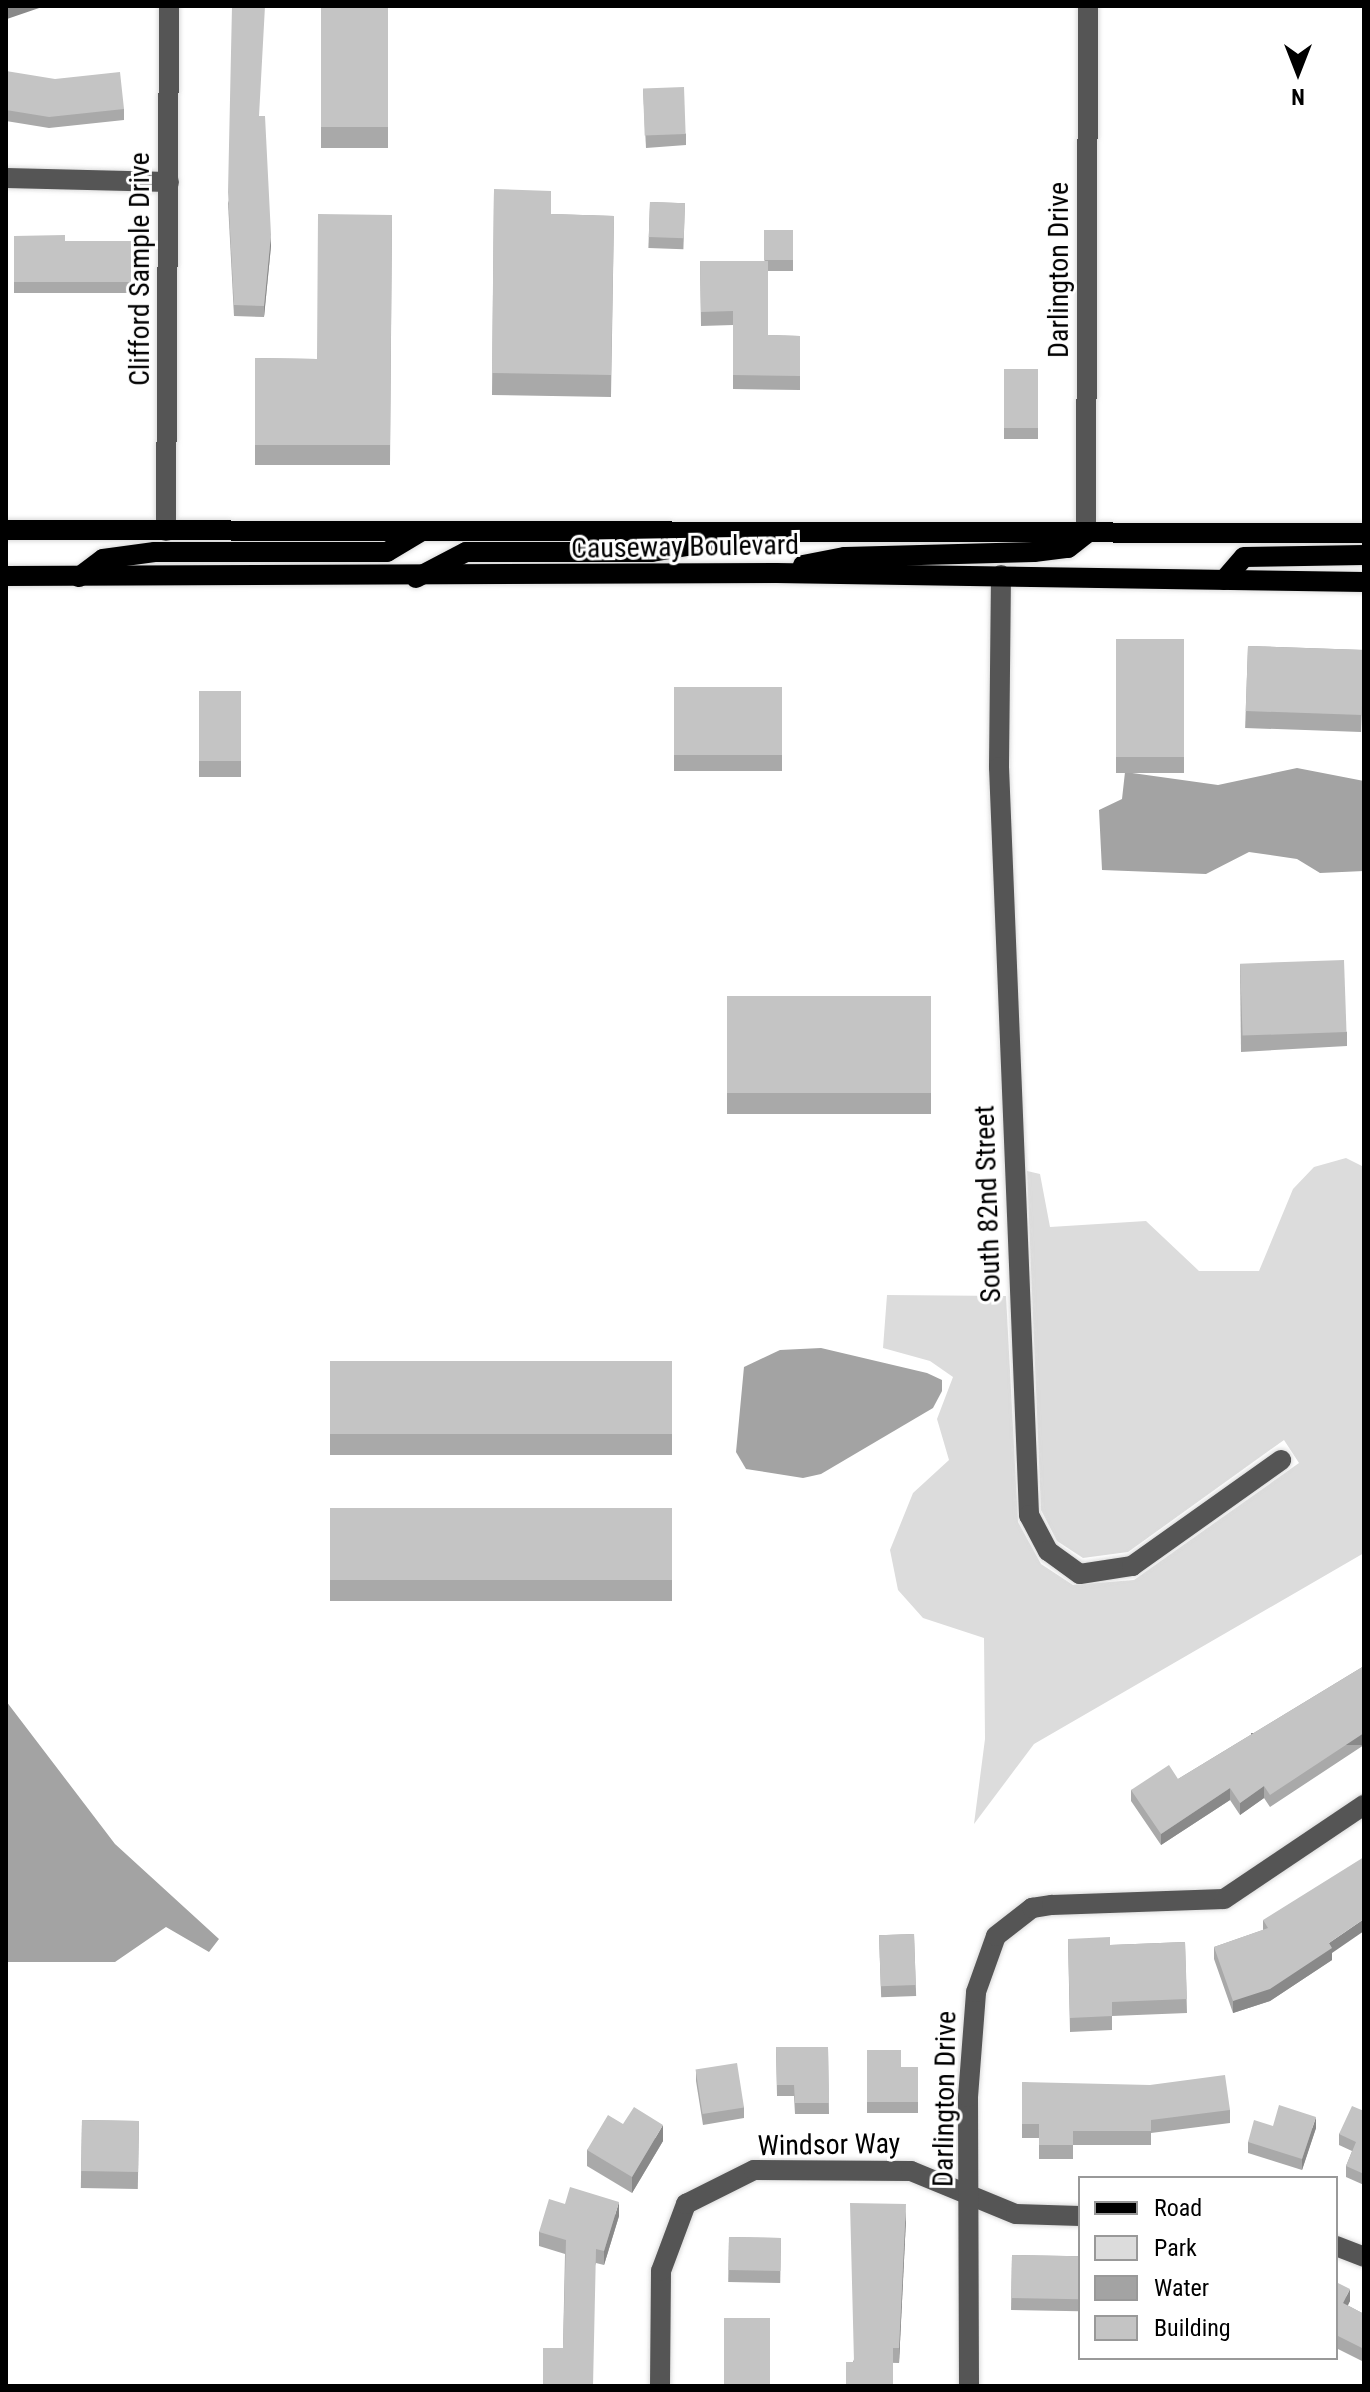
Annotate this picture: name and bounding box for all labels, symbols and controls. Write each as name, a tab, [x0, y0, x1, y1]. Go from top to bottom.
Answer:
north arrow	[1258, 32, 1338, 112]
text: N	[1291, 84, 1305, 109]
street label: Clifford Sample Drive	[123, 152, 157, 386]
street label: Darlington Drive	[1042, 182, 1076, 358]
street label: Causeway Boulevard	[571, 528, 799, 566]
street label: South 82nd Street	[968, 1105, 1008, 1303]
street label: Darlington Drive	[927, 2011, 963, 2187]
street label: Windsor Way	[757, 2127, 901, 2163]
legend	[1078, 2176, 1338, 2360]
text: Road	[1154, 2194, 1202, 2222]
text: Park	[1154, 2234, 1197, 2262]
text: Water	[1154, 2274, 1209, 2302]
text: Building	[1154, 2314, 1231, 2342]

